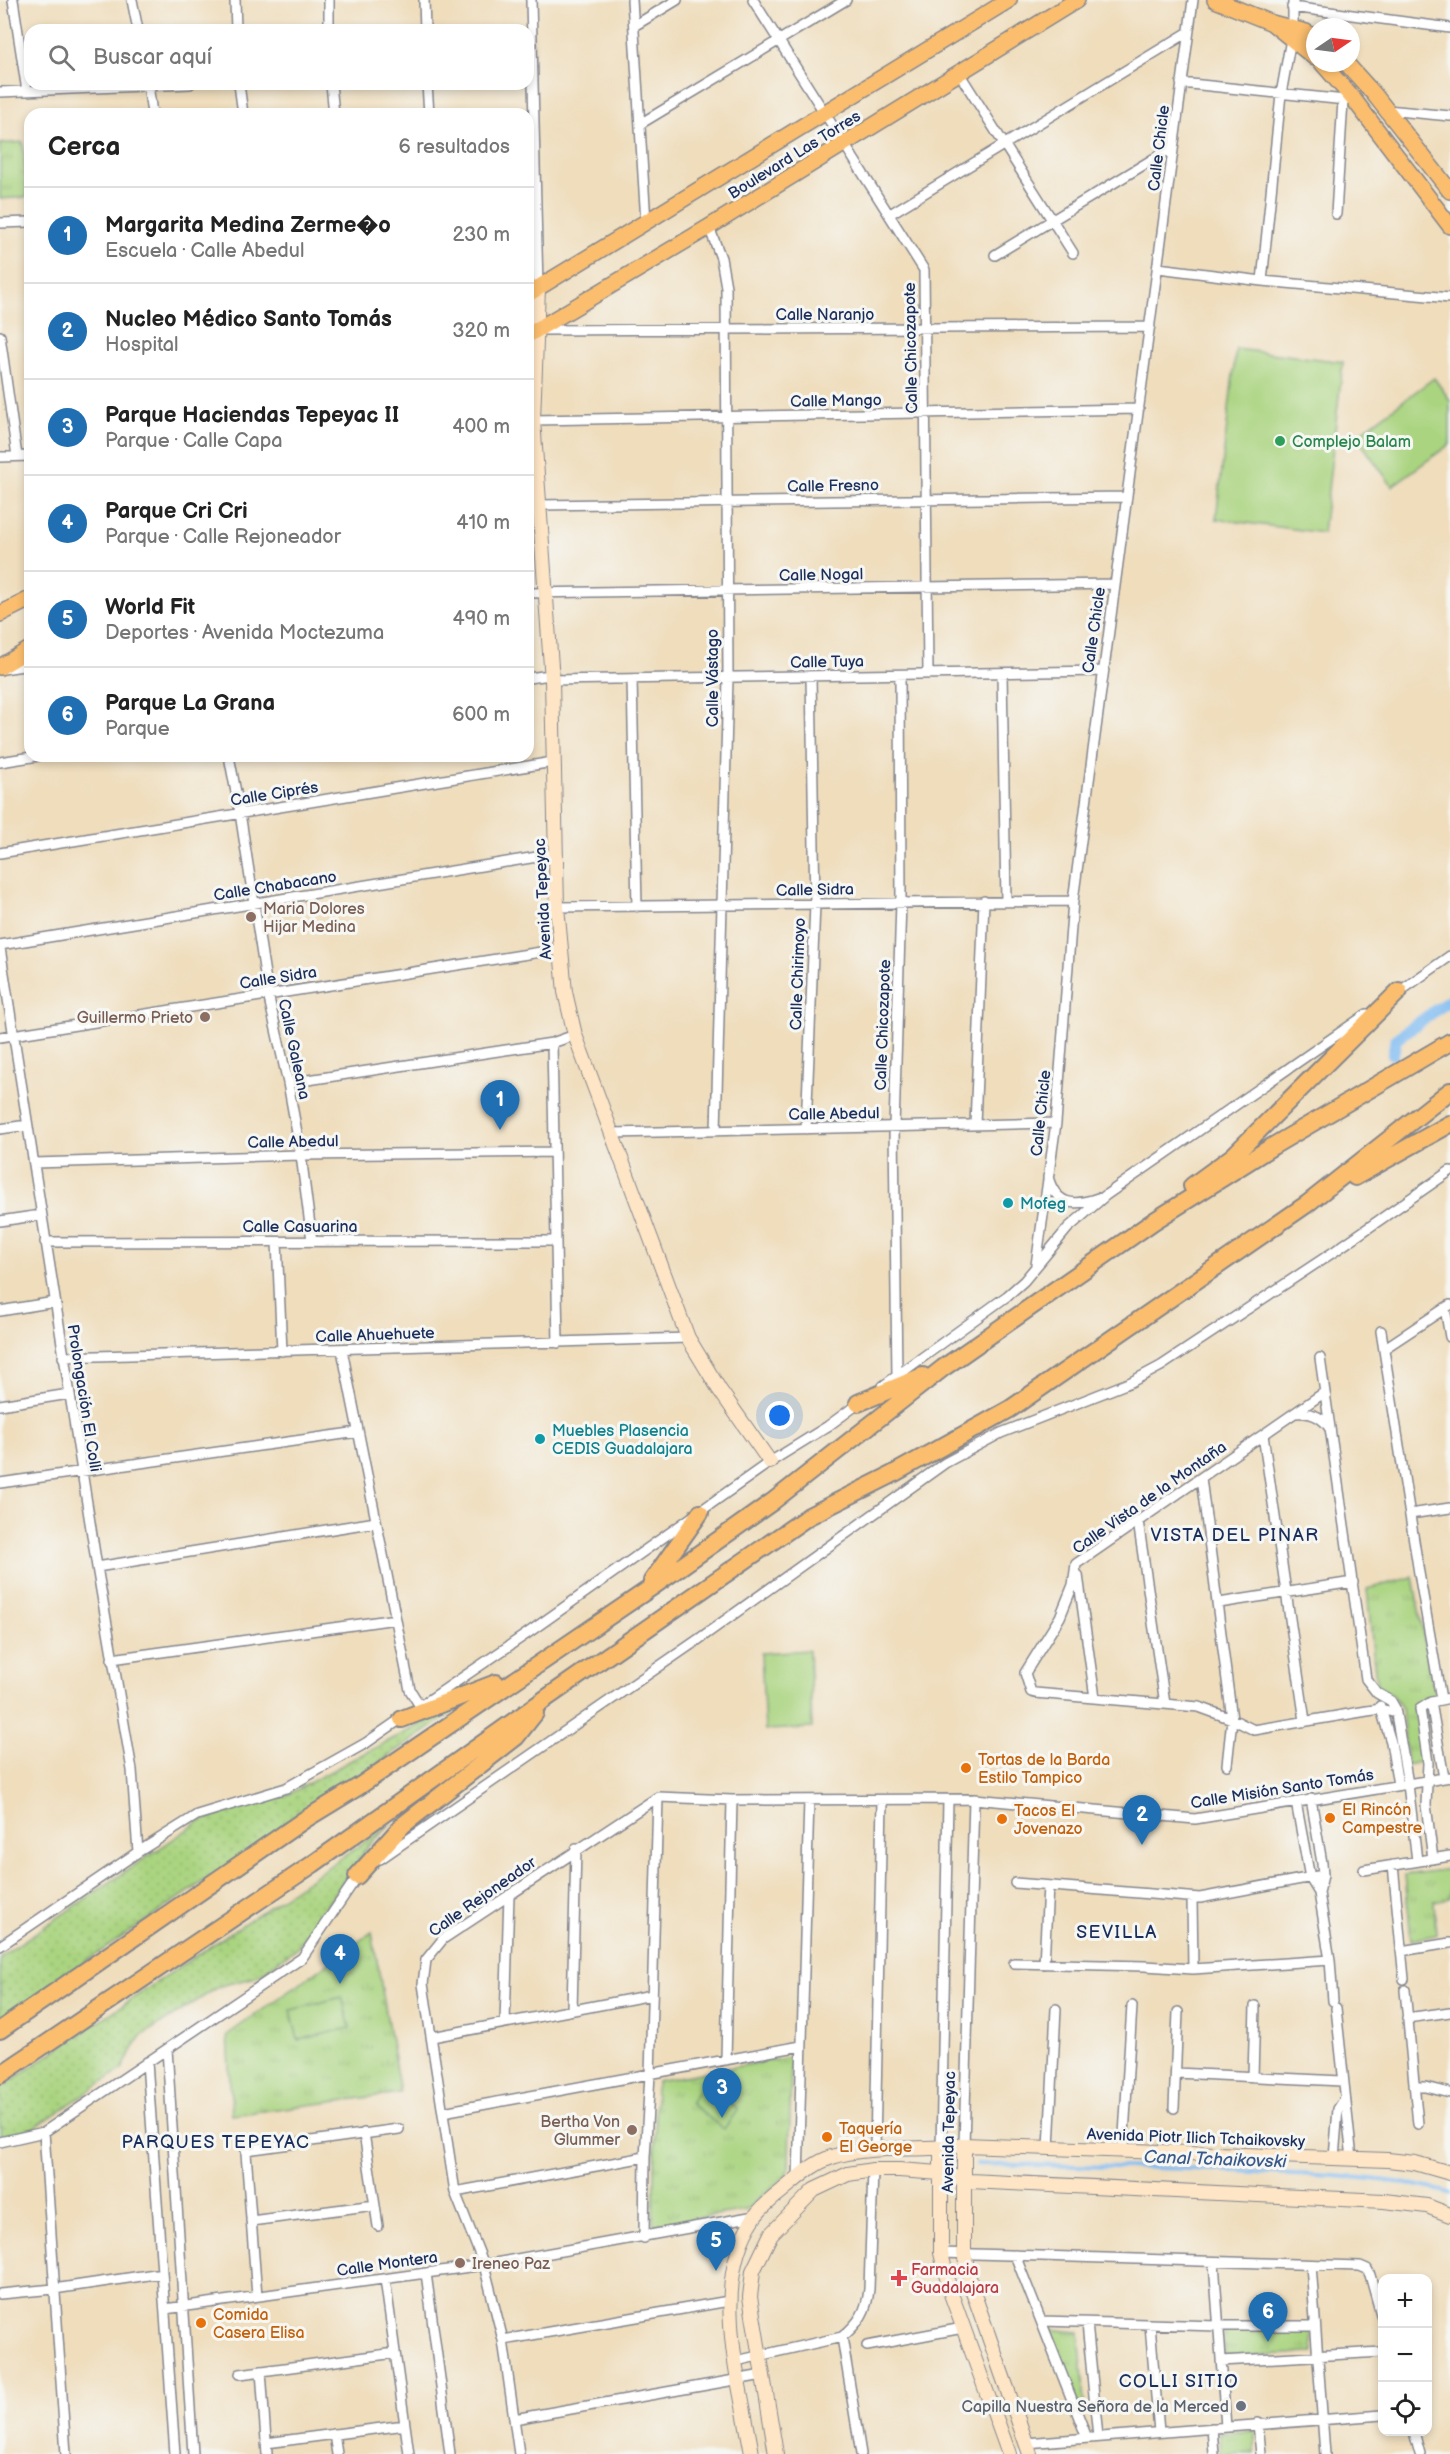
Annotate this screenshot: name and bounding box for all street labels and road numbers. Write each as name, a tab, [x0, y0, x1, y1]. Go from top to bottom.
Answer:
street label: Calle Chicle	[1145, 104, 1174, 192]
street label: Boulevard Las Torres	[725, 107, 865, 204]
street label: Calle Chicozapote	[901, 282, 922, 414]
street label: Calle Naranjo	[776, 306, 874, 325]
street label: Calle Mango	[790, 391, 882, 412]
street label: Calle Fresno	[787, 476, 879, 497]
street label: Calle Nogal	[779, 565, 863, 586]
street label: Calle Chicle	[1079, 585, 1110, 674]
street label: Calle Vástago	[704, 629, 723, 727]
street label: Calle Tuya	[790, 652, 864, 673]
street label: Calle Ciprés	[229, 778, 320, 811]
street label: Avenida Tepeyac	[531, 838, 556, 960]
street label: Calle Chabacano	[212, 867, 338, 906]
street label: Calle Sidra	[776, 880, 854, 901]
street label: Calle Chirimoyo	[787, 917, 810, 1031]
street label: Calle Chicozapote	[872, 959, 895, 1091]
street label: Calle Sidra	[238, 963, 318, 994]
street label: Calle Galeana	[274, 997, 313, 1101]
street label: Calle Chicle	[1028, 1069, 1056, 1157]
street label: Calle Abedul	[788, 1104, 880, 1125]
street label: Calle Abedul	[247, 1132, 339, 1153]
street label: Calle Casuarina	[242, 1218, 358, 1237]
street label: Prolongación El Colli	[62, 1323, 105, 1473]
street label: Calle Ahuehuete	[315, 1324, 436, 1347]
street label: Calle Vista de la Montaña	[1069, 1438, 1230, 1559]
street label: Calle Misión Santo Tomás	[1189, 1766, 1375, 1813]
street label: Calle Rejoneador	[426, 1853, 540, 1941]
street label: Avenida Tepeyac	[939, 2071, 960, 2193]
street label: Avenida Piotr Ilich Tchaikovsky	[1086, 2125, 1306, 2152]
street label: Calle Montera	[336, 2248, 439, 2281]

